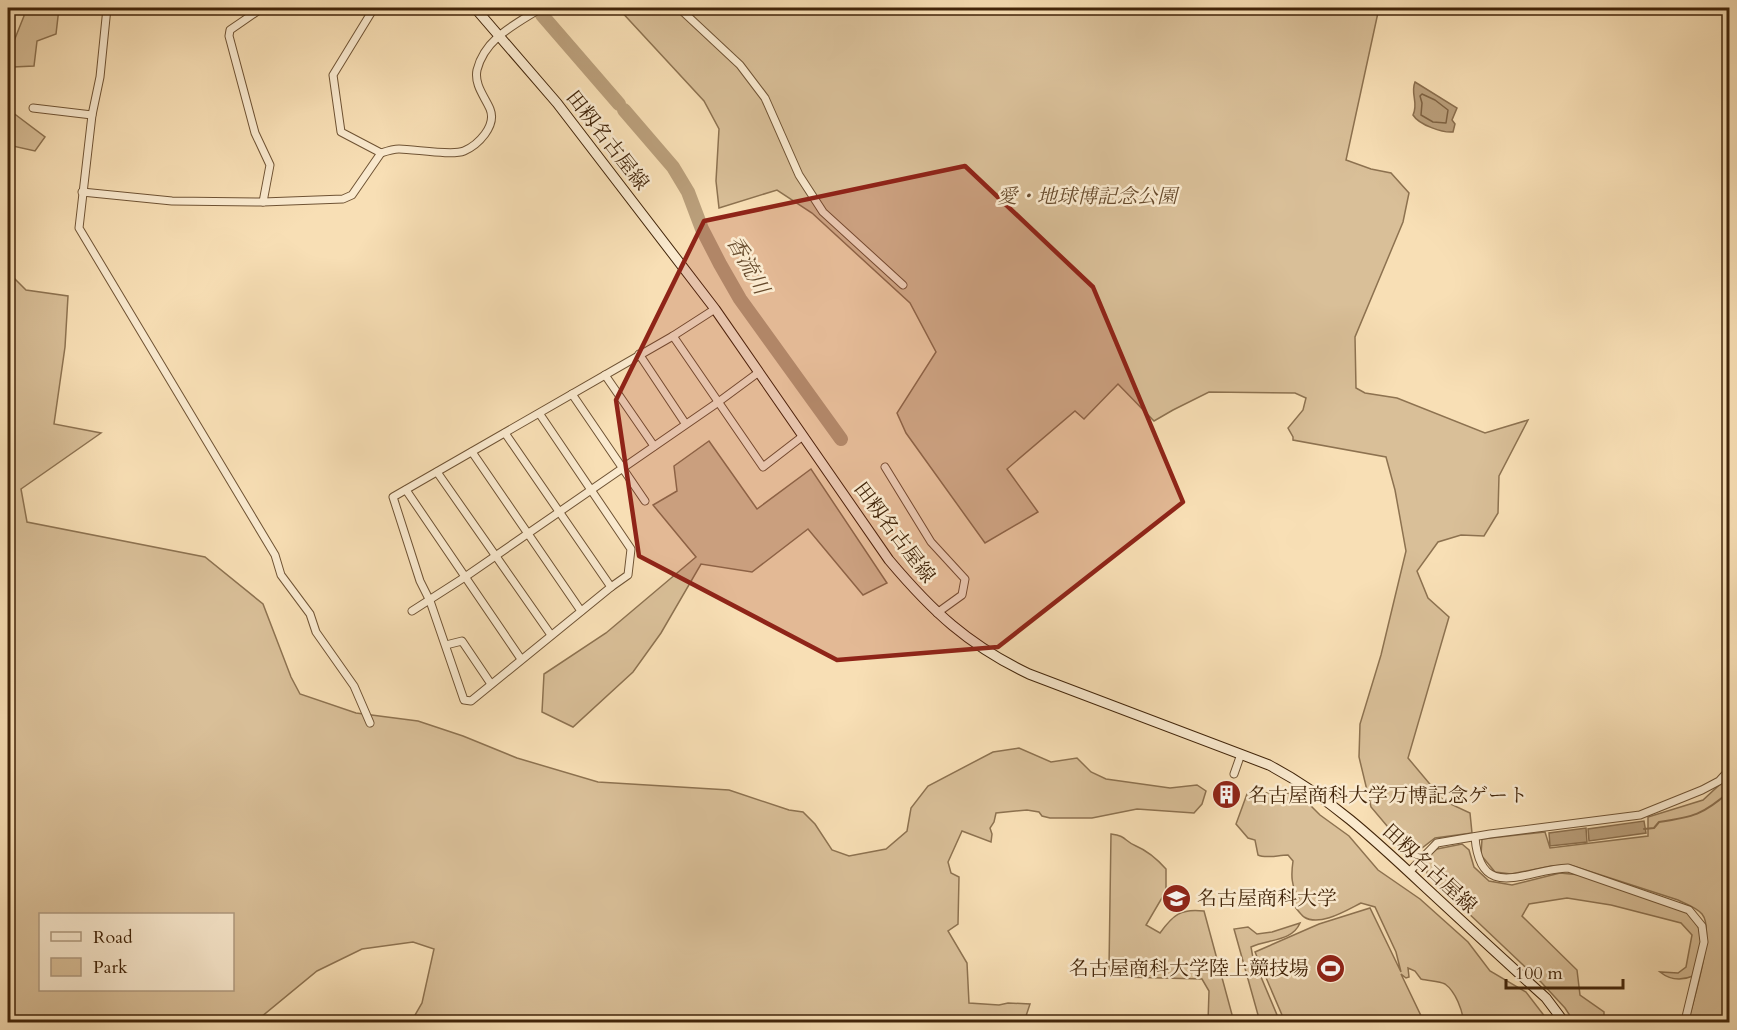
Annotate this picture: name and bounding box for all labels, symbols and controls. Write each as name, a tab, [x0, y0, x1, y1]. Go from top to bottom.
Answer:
street label: 田籾名古屋線	[560, 85, 655, 196]
park label: 愛・地球博記念公園	[997, 183, 1180, 210]
water label: 香流川	[720, 231, 776, 302]
street label: 田籾名古屋線	[848, 476, 941, 588]
building icon: 名古屋商科大学万博記念ゲート	[1211, 779, 1243, 811]
place label: 名古屋商科大学万博記念ゲート	[1248, 782, 1528, 809]
street label: 田籾名古屋線	[1377, 818, 1483, 919]
school or university icon: 名古屋商科大学	[1160, 882, 1192, 914]
place label: 名古屋商科大学	[1197, 885, 1337, 912]
legend	[39, 913, 234, 991]
text: Road	[93, 925, 133, 950]
sports icon: 名古屋商科大学陸上競技場	[1314, 952, 1346, 984]
scale bar	[1506, 952, 1623, 990]
text: Park	[93, 955, 128, 980]
place label: 名古屋商科大学陸上競技場	[1069, 955, 1309, 982]
text: 100 m	[1515, 961, 1563, 986]

